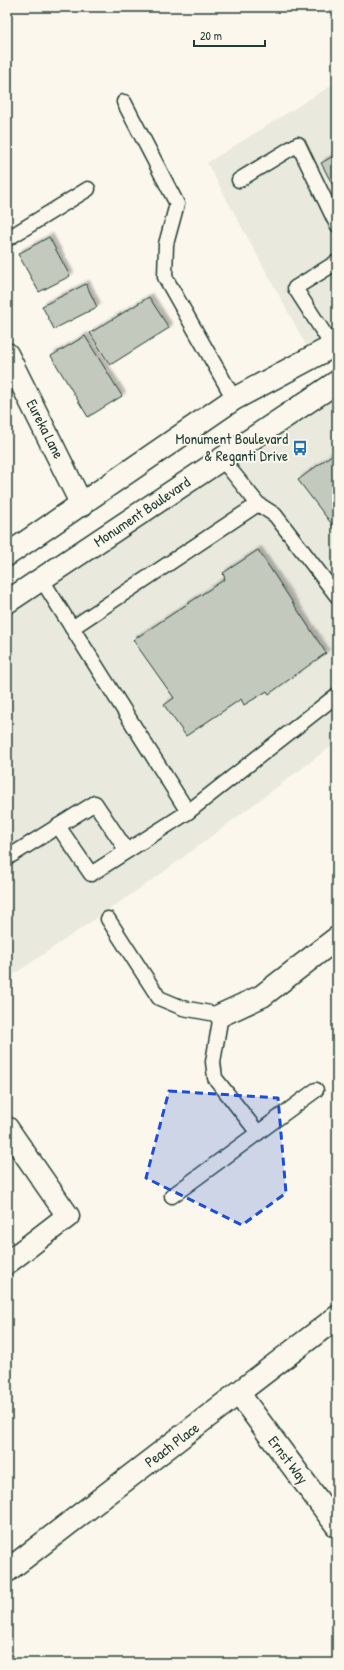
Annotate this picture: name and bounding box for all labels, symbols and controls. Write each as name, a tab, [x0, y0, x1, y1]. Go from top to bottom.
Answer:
scale bar	[194, 22, 265, 48]
text: 20 m	[200, 27, 222, 44]
street label: Eureka Lane	[22, 395, 69, 462]
place label: Monument Boulevard & Reganti Drive	[176, 428, 288, 466]
bus stop icon: Monument Boulevard & Reganti Drive	[291, 439, 309, 457]
street label: Monument Boulevard	[89, 471, 194, 552]
street label: Peach Place	[140, 1417, 203, 1472]
street label: Ernst Way	[263, 1431, 313, 1488]

